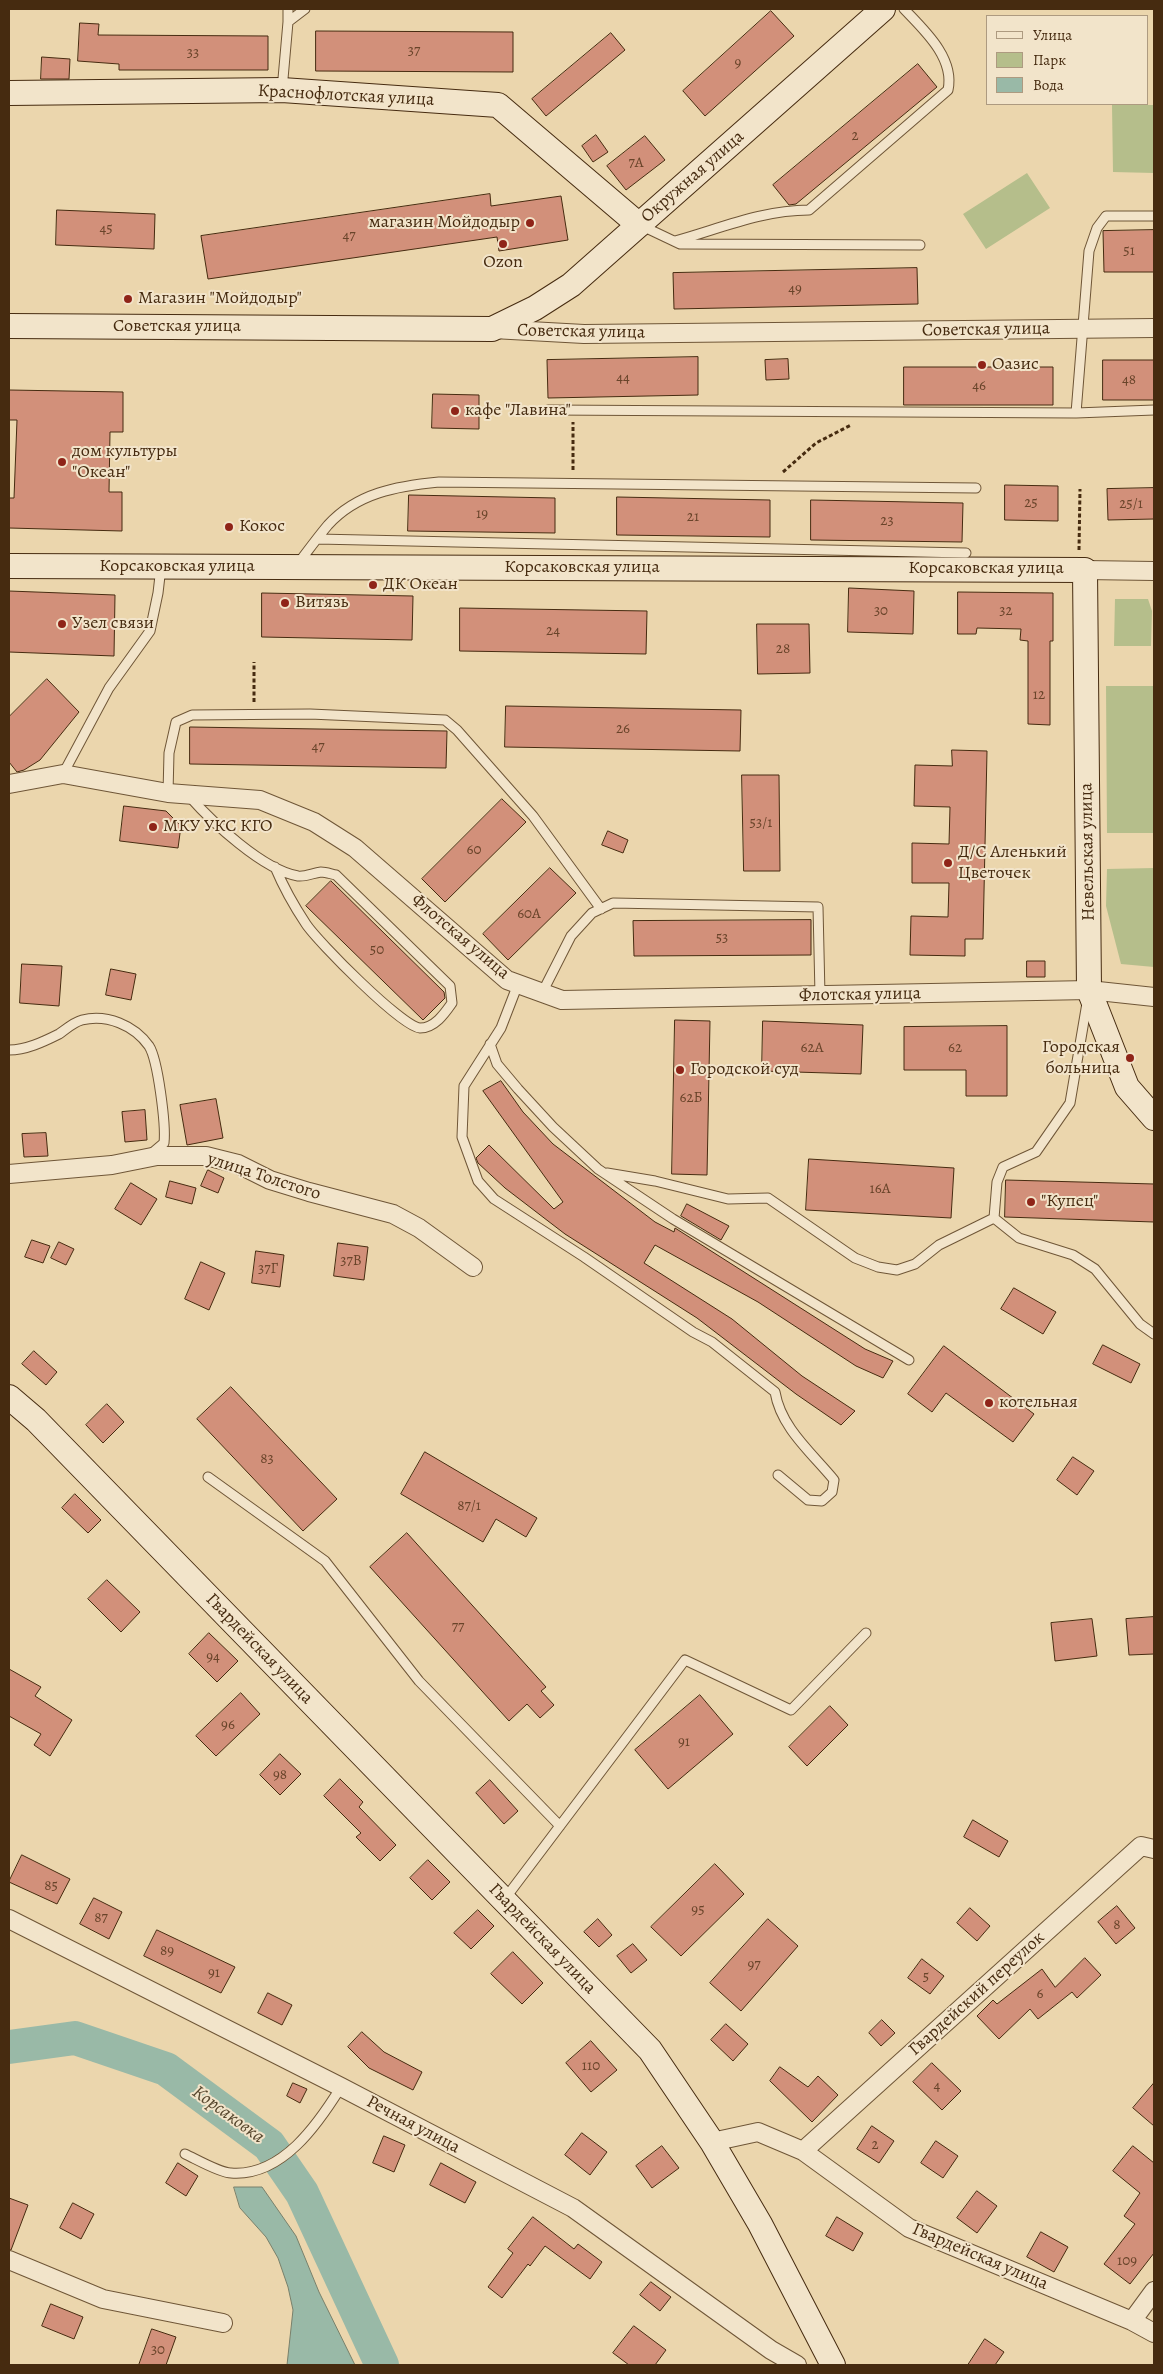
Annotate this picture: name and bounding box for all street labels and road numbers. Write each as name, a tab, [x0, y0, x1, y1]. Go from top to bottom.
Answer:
street label: Краснофлотская улица	[257, 81, 435, 111]
street label: Окружная улица	[637, 126, 749, 228]
street label: Советская улица	[113, 316, 241, 338]
street label: Советская улица	[922, 318, 1050, 342]
street label: Советская улица	[517, 320, 645, 344]
street label: Корсаковская улица	[99, 556, 255, 578]
street label: Корсаковская улица	[504, 557, 660, 579]
street label: Корсаковская улица	[908, 558, 1064, 580]
street label: Невельская улица	[1076, 783, 1100, 921]
street label: Флотская улица	[406, 890, 514, 984]
street label: Флотская улица	[799, 983, 921, 1007]
street label: улица Толстого	[205, 1149, 323, 1205]
street label: Гвардейская улица	[201, 1589, 317, 1709]
street label: Гвардейская улица	[484, 1879, 600, 1999]
street label: Гвардейский переулок	[905, 1927, 1049, 2061]
street label: Речная улица	[362, 2091, 464, 2159]
street label: Гвардейская улица	[909, 2219, 1051, 2295]

